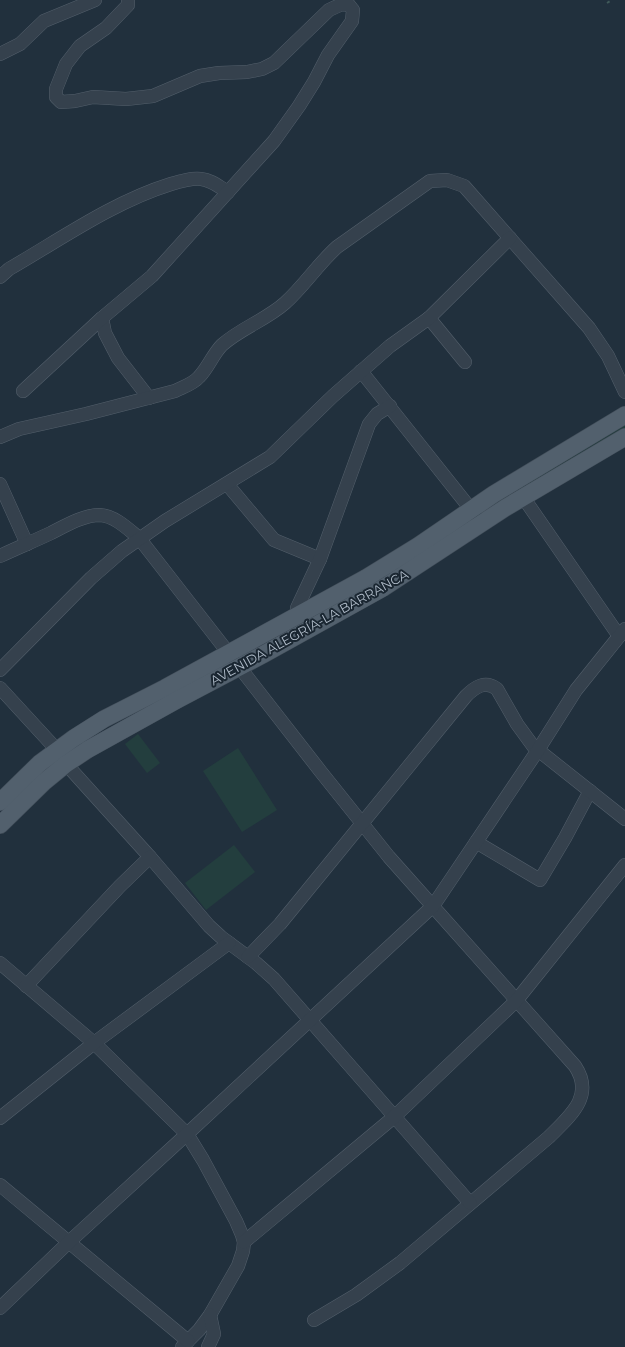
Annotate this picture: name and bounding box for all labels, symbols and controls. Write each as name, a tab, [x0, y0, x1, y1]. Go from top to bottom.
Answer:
street label: AVENIDA ALEGRÍA-LA BARRANCA	[207, 565, 411, 688]

